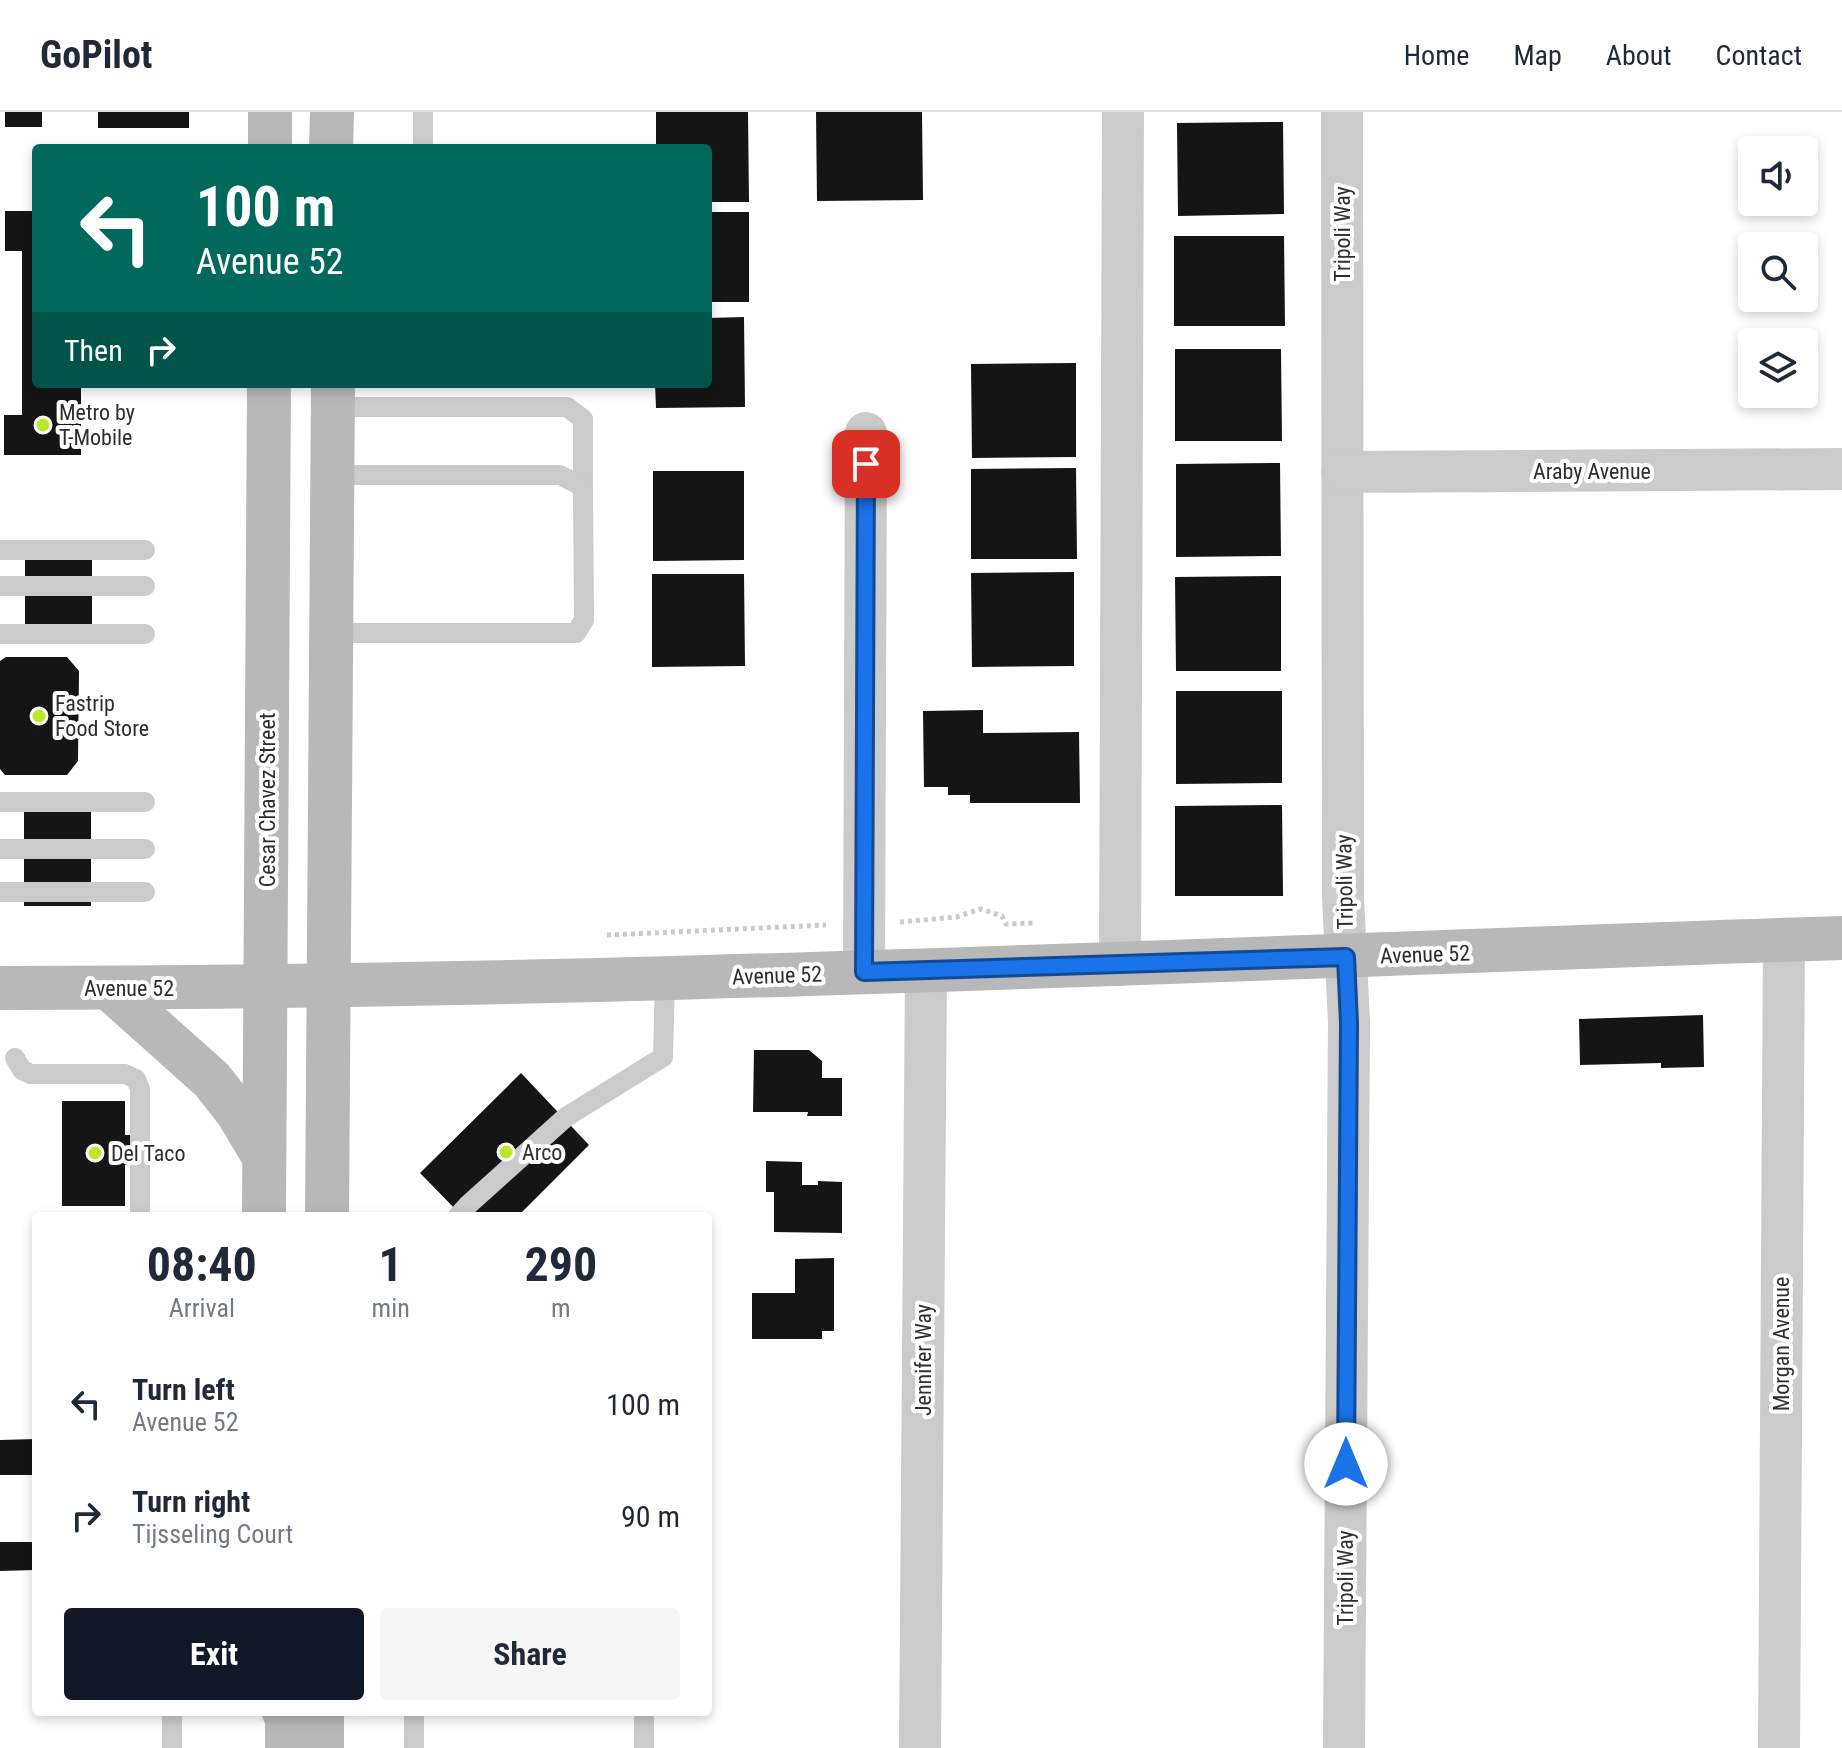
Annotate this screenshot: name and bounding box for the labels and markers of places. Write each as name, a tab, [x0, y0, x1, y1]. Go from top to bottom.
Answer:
place label: Metro by T-Mobile	[59, 400, 135, 450]
marker: Metro by T-Mobile	[34, 416, 52, 434]
pin	[832, 430, 900, 498]
place label: Fastrip Food Store	[55, 691, 149, 741]
marker: Fastrip Food Store	[30, 707, 48, 725]
place label: Arco	[522, 1140, 562, 1165]
place label: Del Taco	[111, 1141, 186, 1166]
marker: Arco	[497, 1143, 515, 1161]
marker: Del Taco	[86, 1144, 104, 1162]

